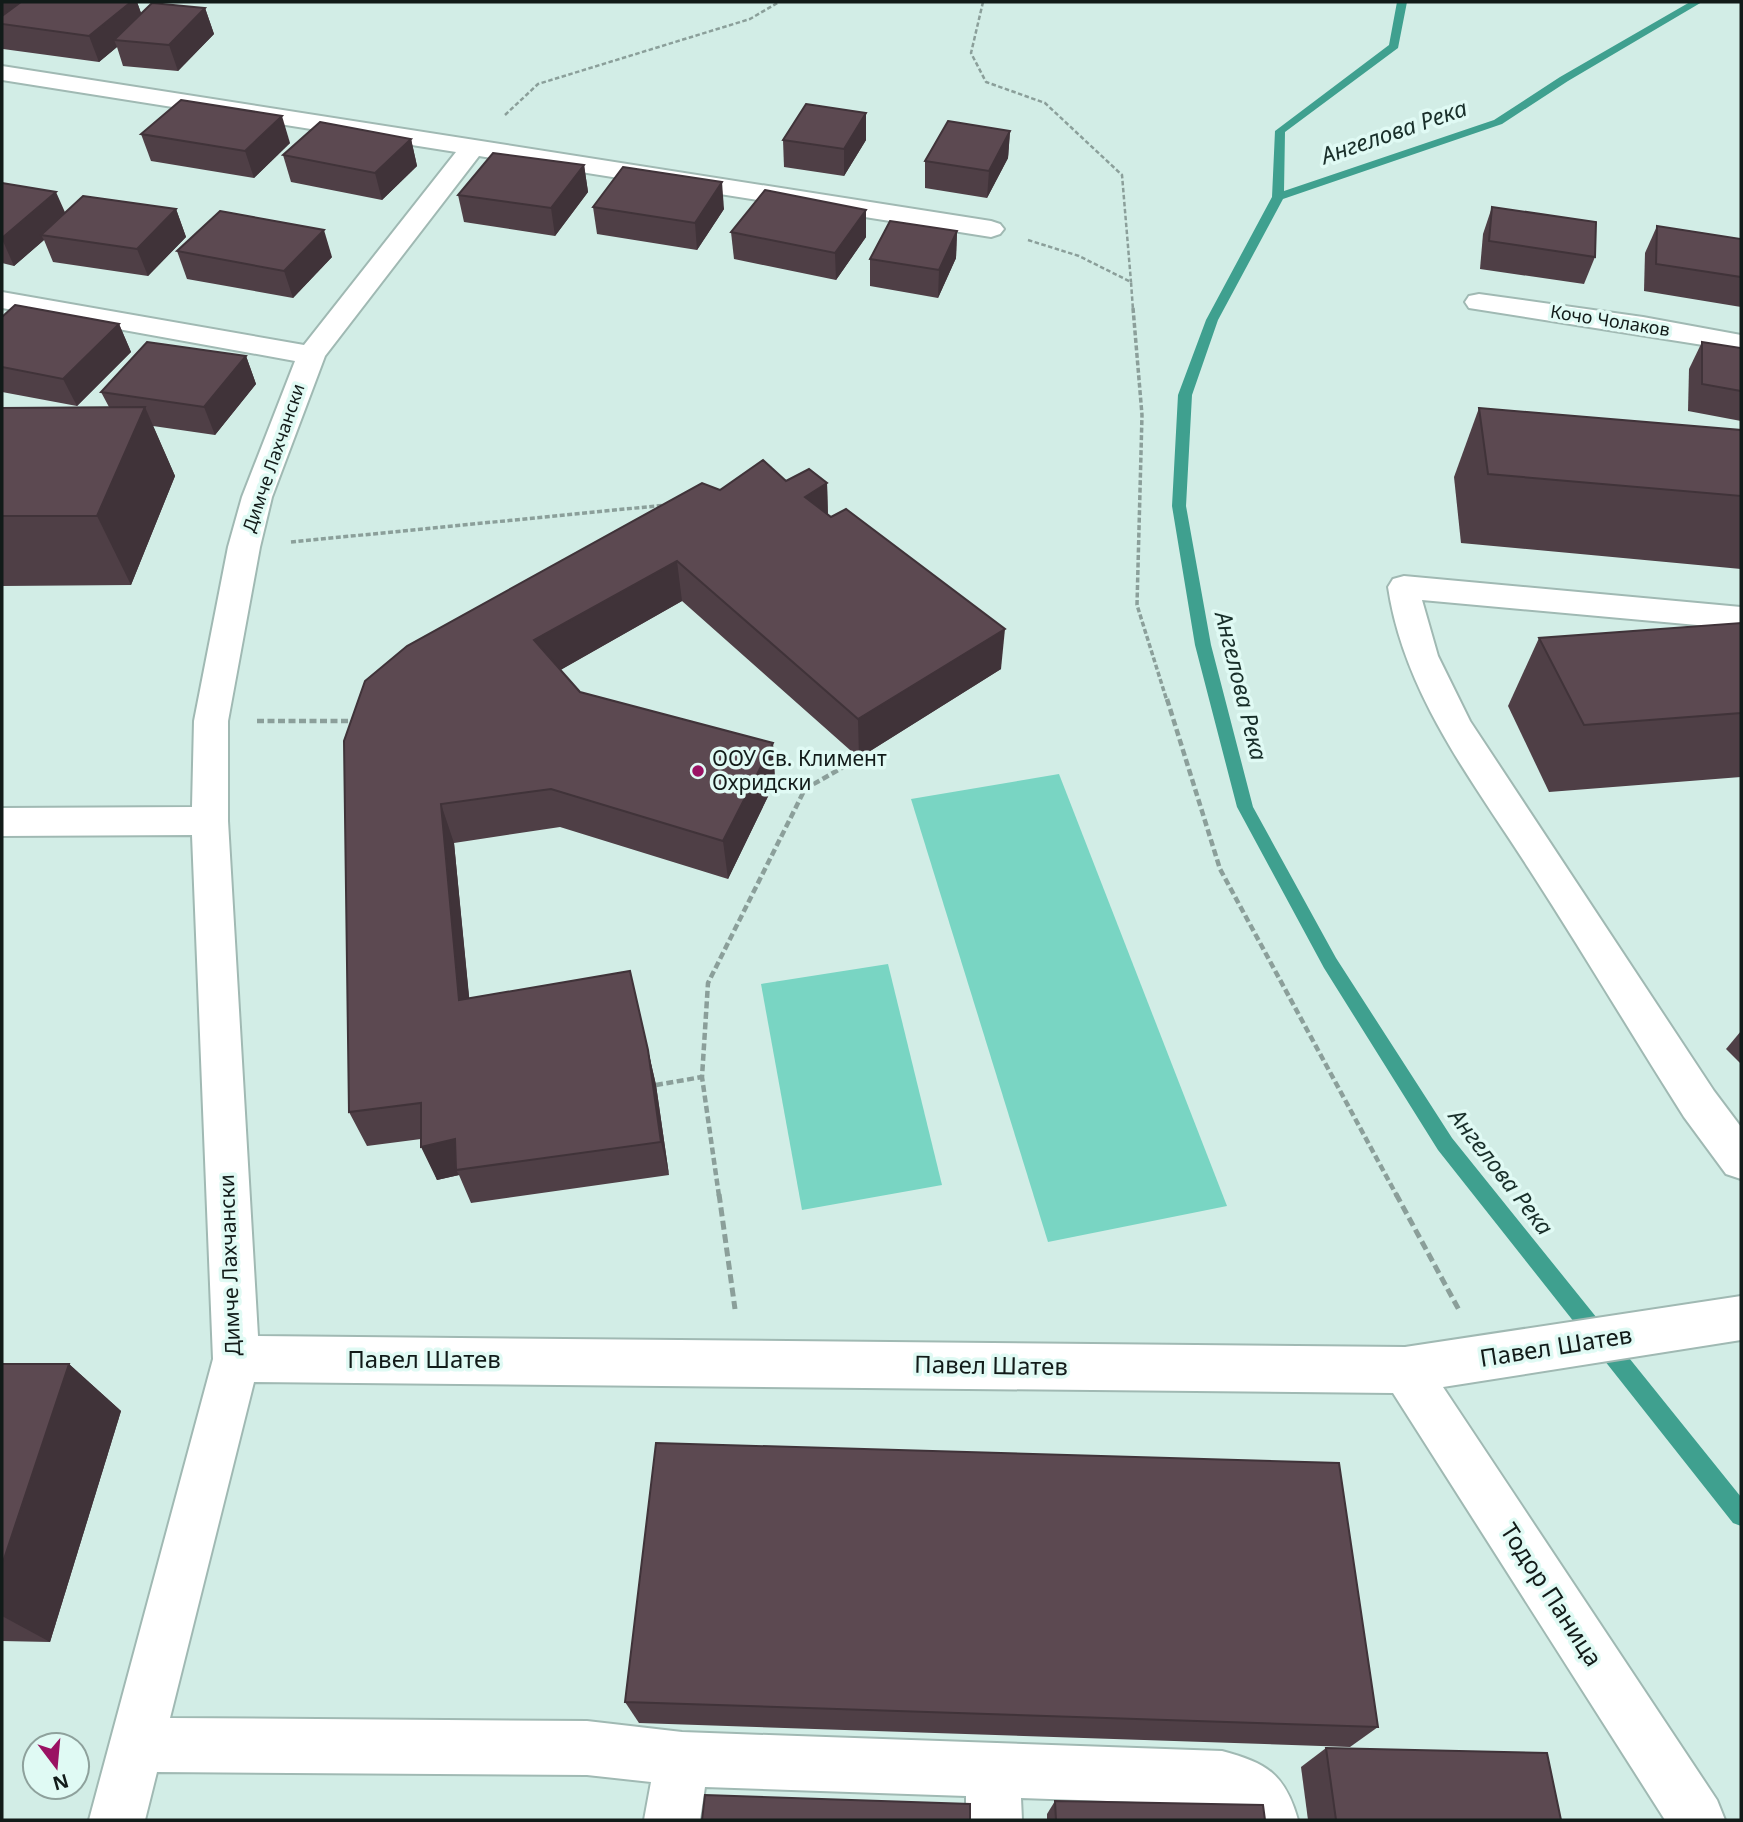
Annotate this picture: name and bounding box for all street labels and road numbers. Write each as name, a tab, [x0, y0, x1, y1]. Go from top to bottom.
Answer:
street label: Кочо Чолаков	[1549, 299, 1672, 341]
street label: Димче Лахчански	[236, 380, 310, 535]
street label: Димче Лахчански	[212, 1174, 246, 1356]
street label: Павел Шатев	[1477, 1317, 1634, 1374]
street label: Павел Шатев	[347, 1342, 501, 1375]
street label: Павел Шатев	[914, 1347, 1068, 1382]
street label: Тодор Паница	[1494, 1516, 1611, 1672]

